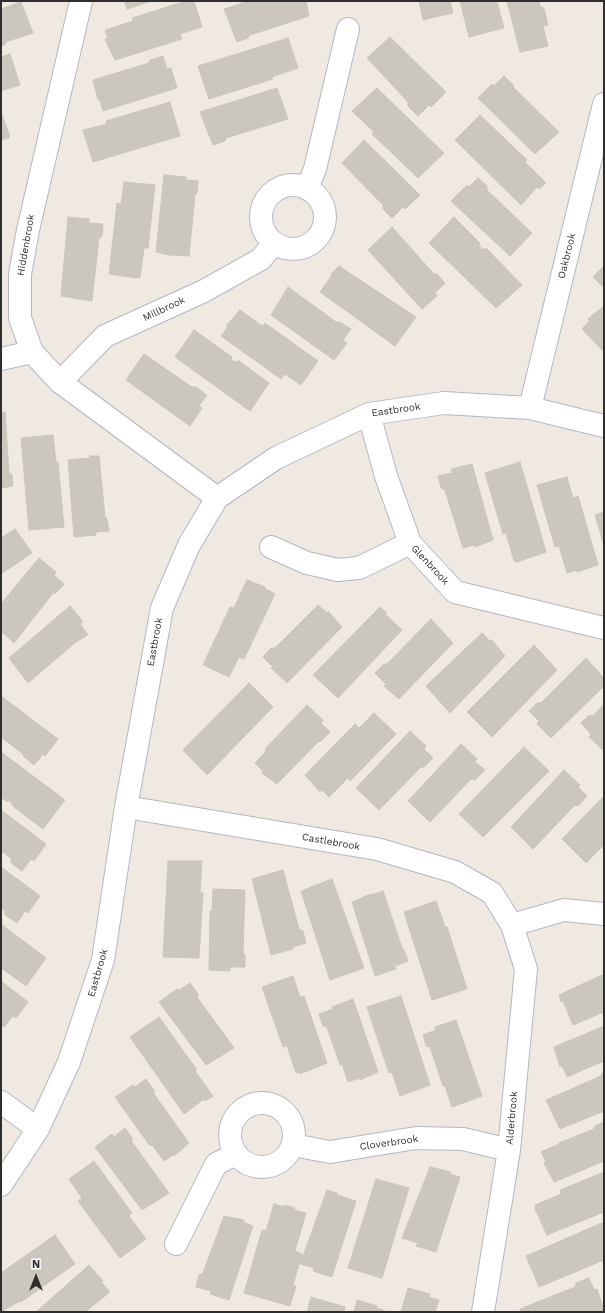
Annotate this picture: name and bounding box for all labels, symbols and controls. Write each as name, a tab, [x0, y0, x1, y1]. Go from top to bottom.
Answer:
street label: Hiddenbrook	[15, 213, 37, 277]
street label: Oakbrook	[556, 232, 578, 280]
street label: Millbrook	[141, 294, 187, 324]
street label: Eastbrook	[371, 401, 421, 419]
street label: Glenbrook	[409, 543, 451, 587]
street label: Eastbrook	[145, 617, 165, 667]
street label: Castlebrook	[301, 831, 361, 853]
street label: Eastbrook	[85, 948, 111, 998]
street label: Alderbrook	[504, 1091, 520, 1145]
street label: Cloverbrook	[359, 1133, 419, 1153]
north arrow	[16, 1257, 56, 1297]
text: N	[32, 1258, 40, 1271]

